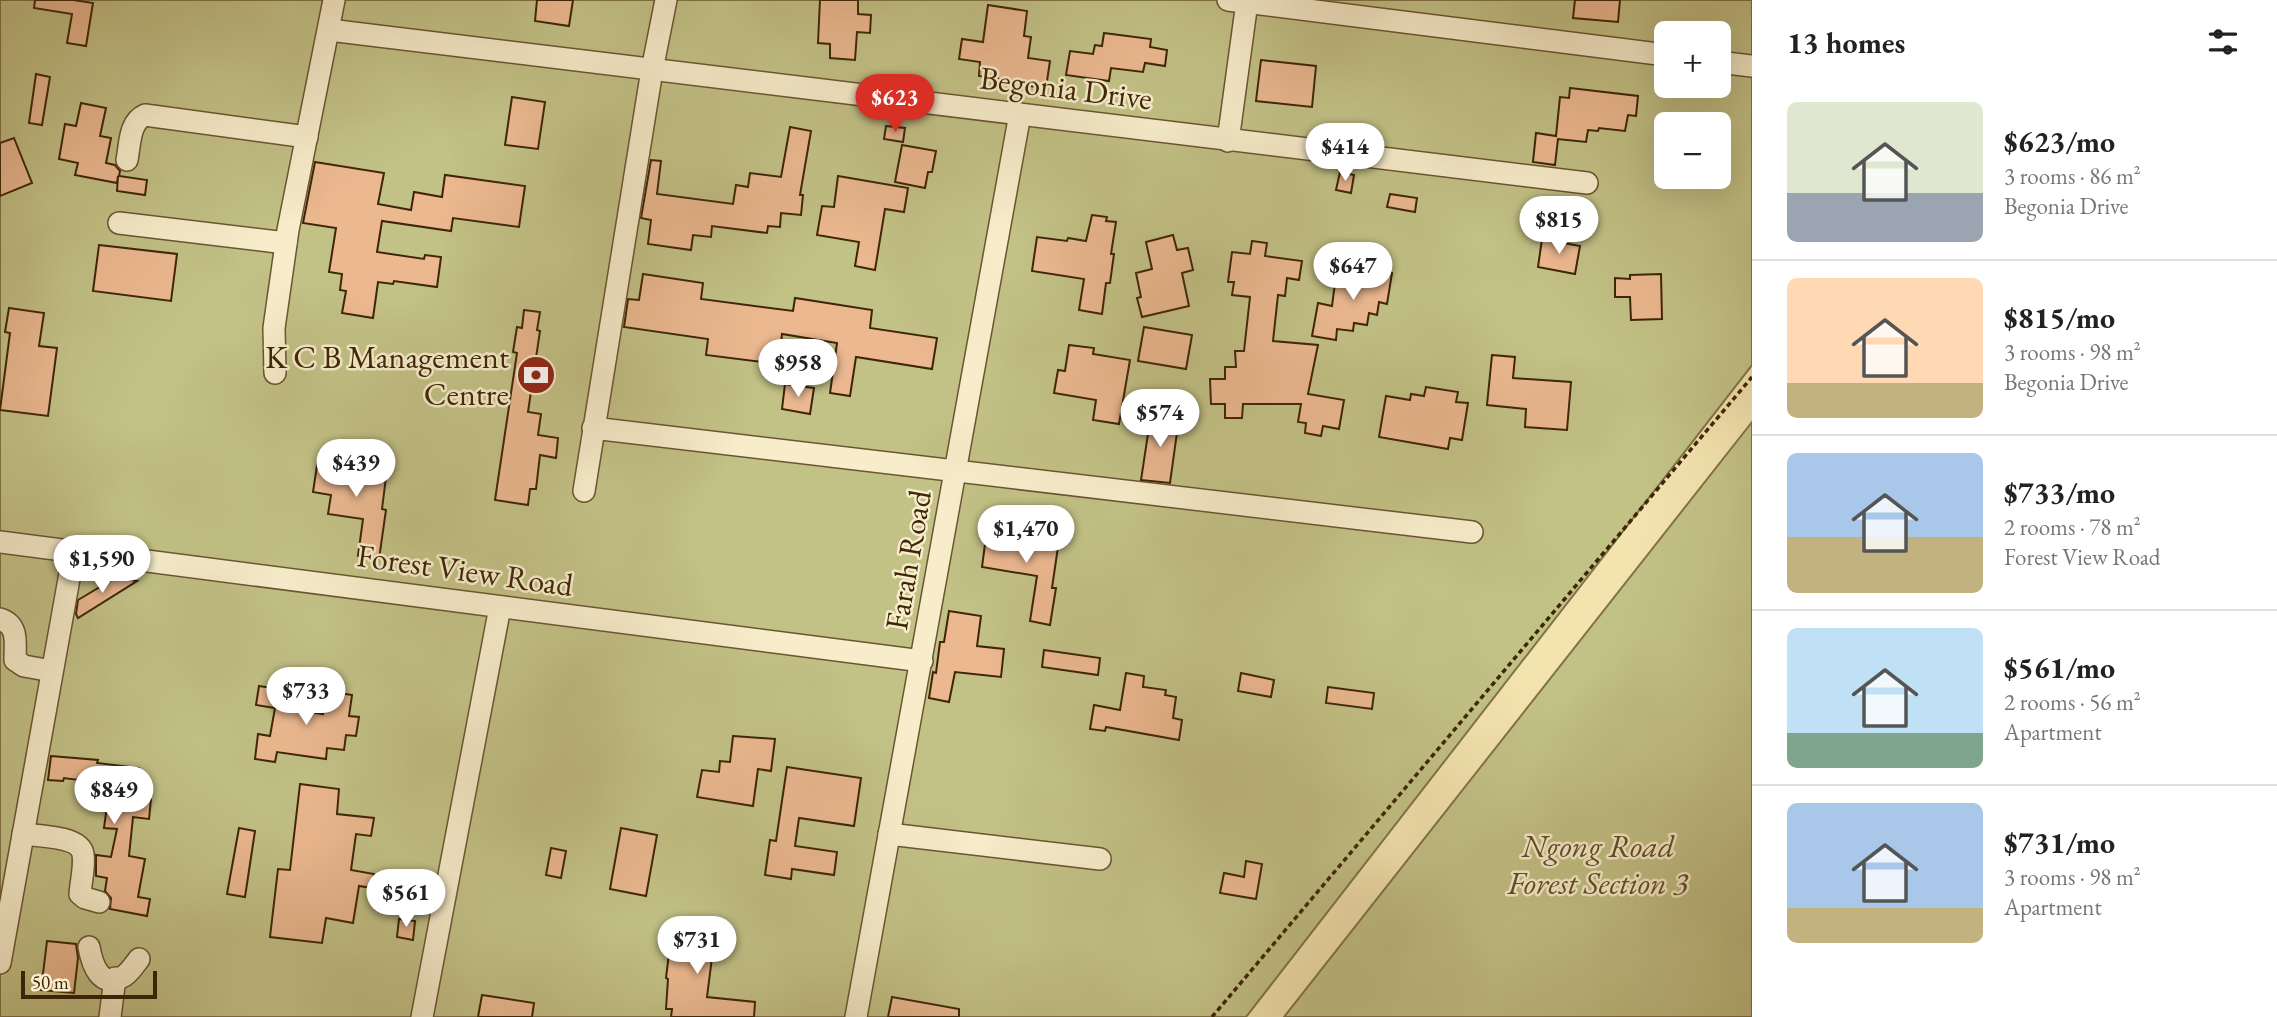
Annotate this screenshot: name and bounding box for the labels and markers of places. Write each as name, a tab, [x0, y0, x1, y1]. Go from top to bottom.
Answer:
pin: $623	[854, 74, 936, 134]
pin: $414	[1304, 124, 1386, 183]
pin: $815	[1518, 196, 1600, 256]
pin: $647	[1312, 243, 1394, 302]
place label: K C B Management Centre	[265, 336, 509, 415]
pin: $958	[757, 340, 839, 399]
bank icon: K C B Management Centre	[515, 354, 557, 396]
pin: $574	[1119, 390, 1201, 449]
pin: $439	[315, 440, 397, 499]
pin: $1,470	[969, 505, 1083, 565]
pin: $1,590	[45, 536, 159, 595]
pin: $733	[265, 668, 347, 727]
pin: $849	[73, 766, 155, 826]
pin: $561	[365, 870, 447, 929]
pin: $731	[656, 916, 738, 976]

